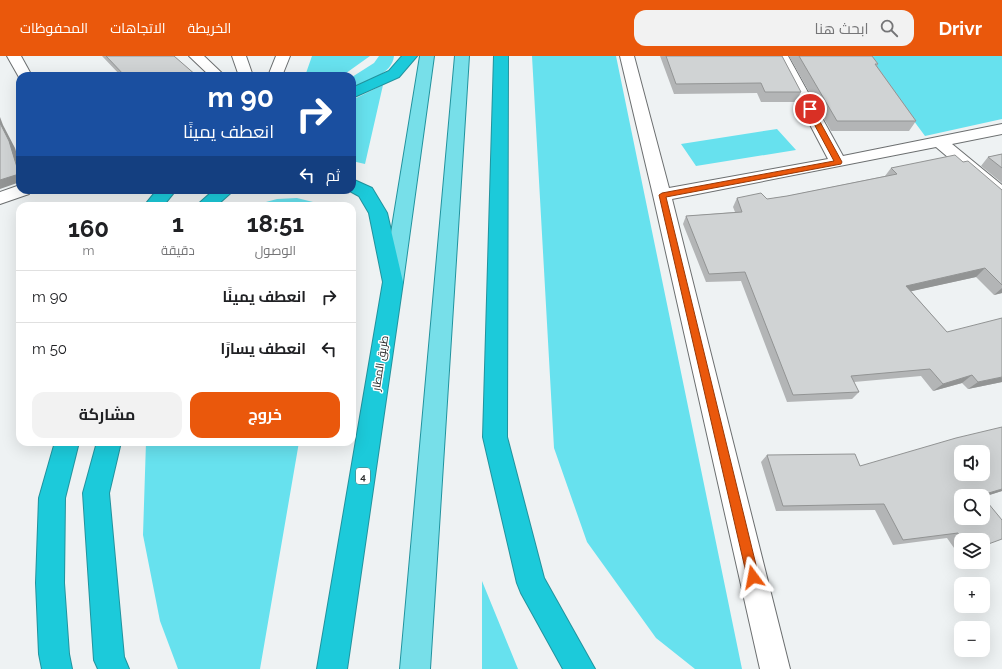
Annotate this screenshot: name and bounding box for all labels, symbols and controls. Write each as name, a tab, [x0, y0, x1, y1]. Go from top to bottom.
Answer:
search box	[634, 10, 914, 46]
icon: search	[878, 17, 900, 39]
text: Drivr	[938, 17, 982, 39]
text: المحفوظات	[20, 20, 88, 36]
text: الاتجاهات	[110, 20, 166, 36]
text: الخريطة	[188, 20, 231, 36]
text: ابحث هنا	[814, 20, 868, 38]
text: 90 m	[208, 81, 274, 114]
icon: right	[288, 88, 340, 140]
pin	[793, 92, 827, 126]
icon: arrive	[799, 98, 821, 120]
text: انعطف يمينًا	[183, 121, 274, 142]
icon: left	[296, 164, 318, 186]
text: ثم	[326, 167, 340, 185]
text: 1	[172, 209, 184, 238]
text: 18:51	[247, 209, 304, 238]
text: 160	[68, 214, 109, 243]
text: m	[83, 243, 94, 258]
text: دقيقة	[161, 243, 195, 258]
text: الوصول	[255, 243, 296, 258]
icon: right	[318, 286, 340, 308]
text: 90 m	[32, 288, 68, 306]
text: انعطف يمينًا	[222, 288, 306, 306]
street label: طريق المطار	[370, 335, 391, 393]
icon: left	[318, 338, 340, 360]
text: 50 m	[32, 340, 67, 358]
text: انعطف يسارًا	[221, 340, 306, 358]
button: مشاركة	[32, 392, 182, 438]
button: خروج	[190, 392, 340, 438]
map controls	[954, 445, 990, 657]
button: sound	[954, 445, 990, 481]
road number: 4	[356, 468, 370, 484]
button: search	[954, 489, 990, 525]
button: layers	[954, 533, 990, 569]
position arrow	[732, 556, 774, 598]
button: +	[954, 577, 990, 613]
button: −	[954, 621, 990, 657]

